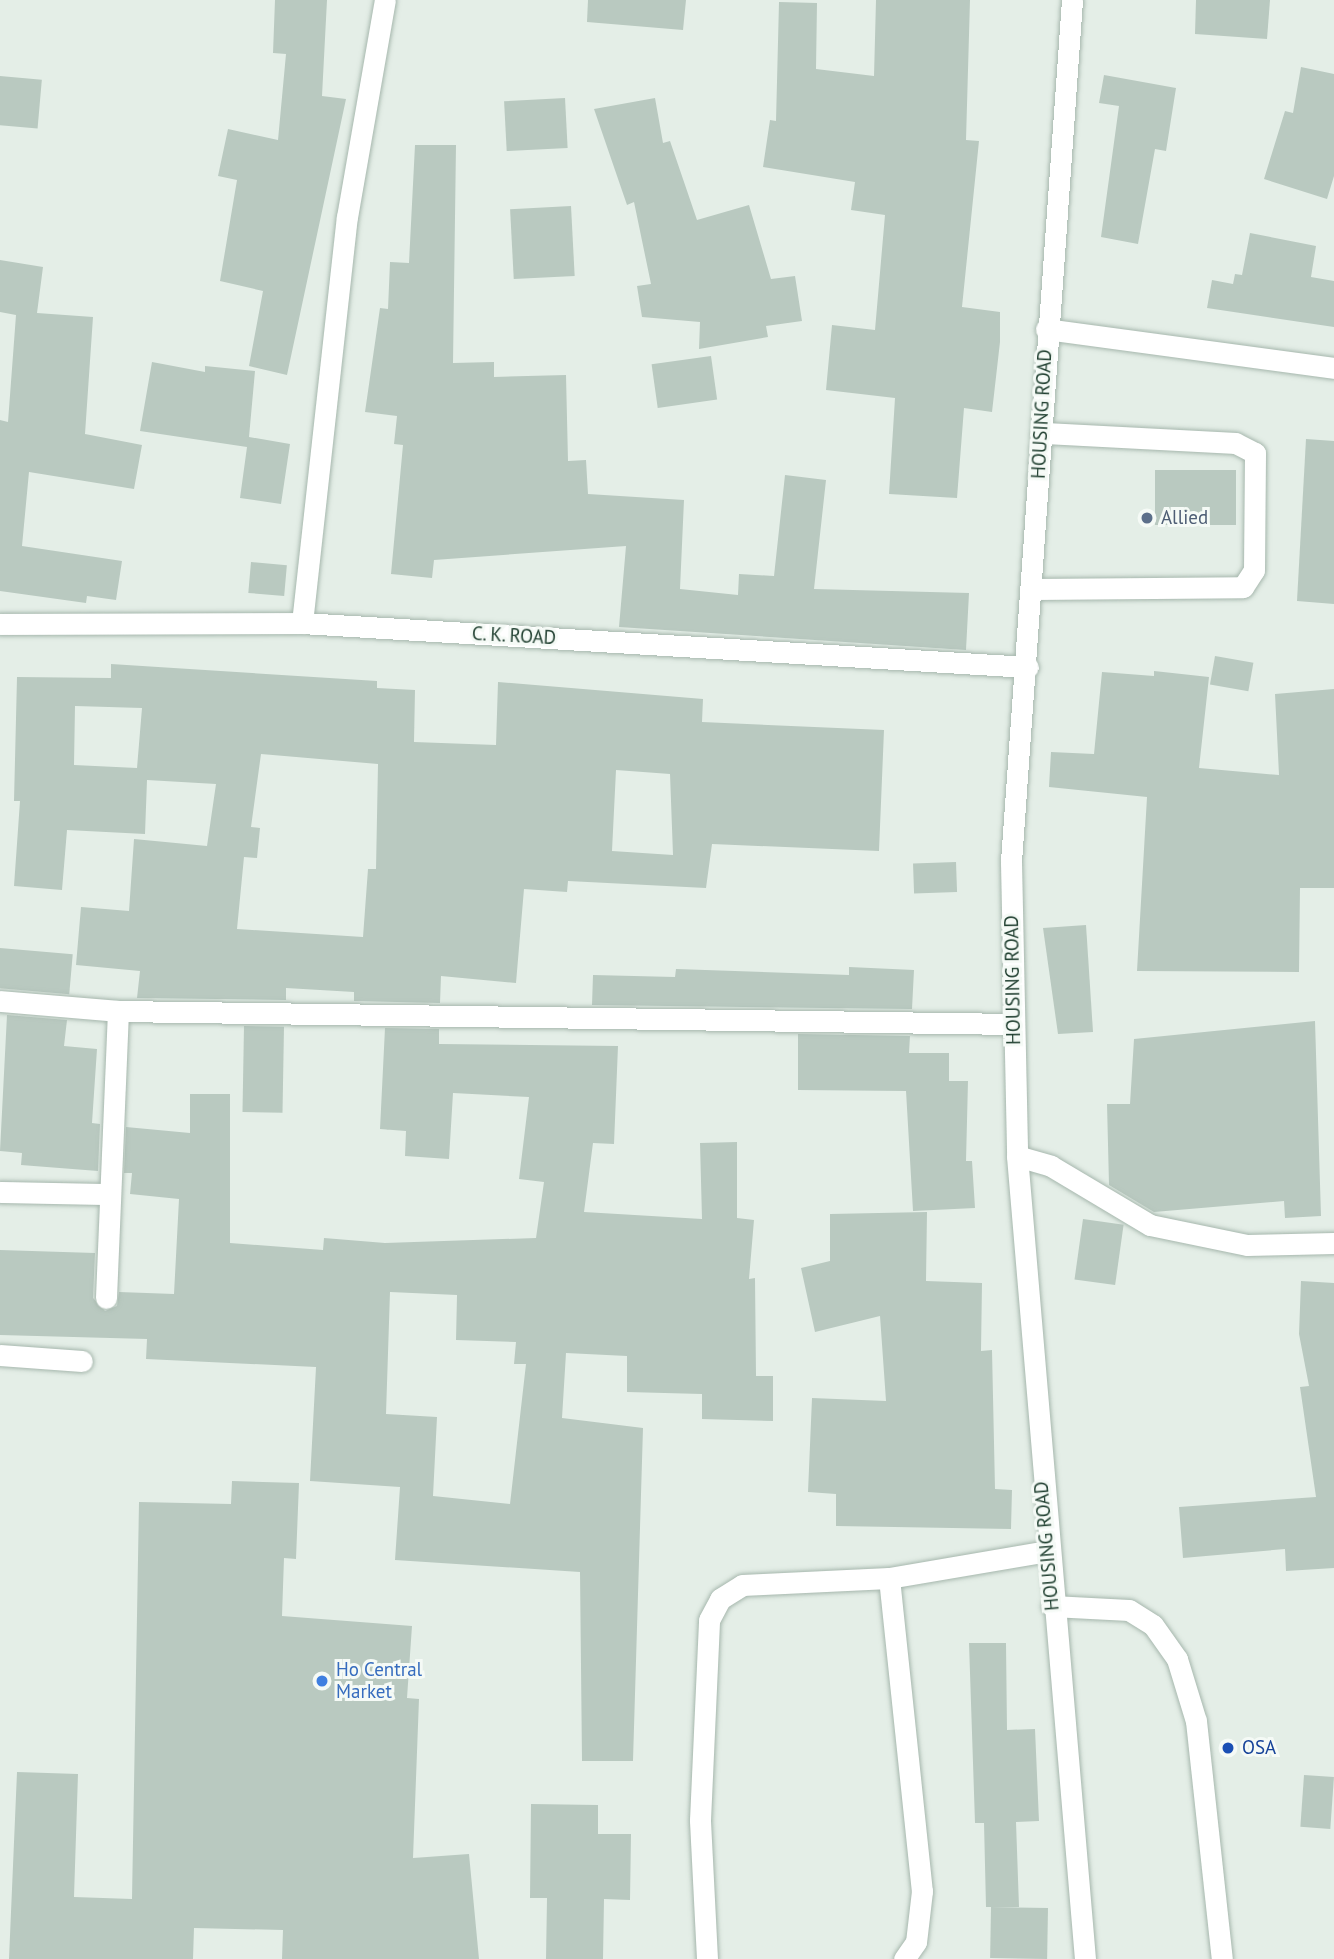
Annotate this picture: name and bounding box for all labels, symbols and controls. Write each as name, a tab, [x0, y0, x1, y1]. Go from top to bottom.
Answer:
street label: HOUSING ROAD	[1027, 349, 1057, 479]
place label: Allied	[1161, 507, 1208, 529]
marker: Allied	[1139, 510, 1155, 526]
street label: C. K. ROAD	[470, 622, 558, 650]
street label: HOUSING ROAD	[1000, 915, 1026, 1045]
street label: HOUSING ROAD	[1030, 1480, 1064, 1612]
place label: Ho Central Market	[336, 1659, 422, 1703]
marker: Ho Central Market	[314, 1673, 330, 1689]
place label: OSA	[1242, 1737, 1276, 1759]
marker: OSA	[1220, 1740, 1236, 1756]

